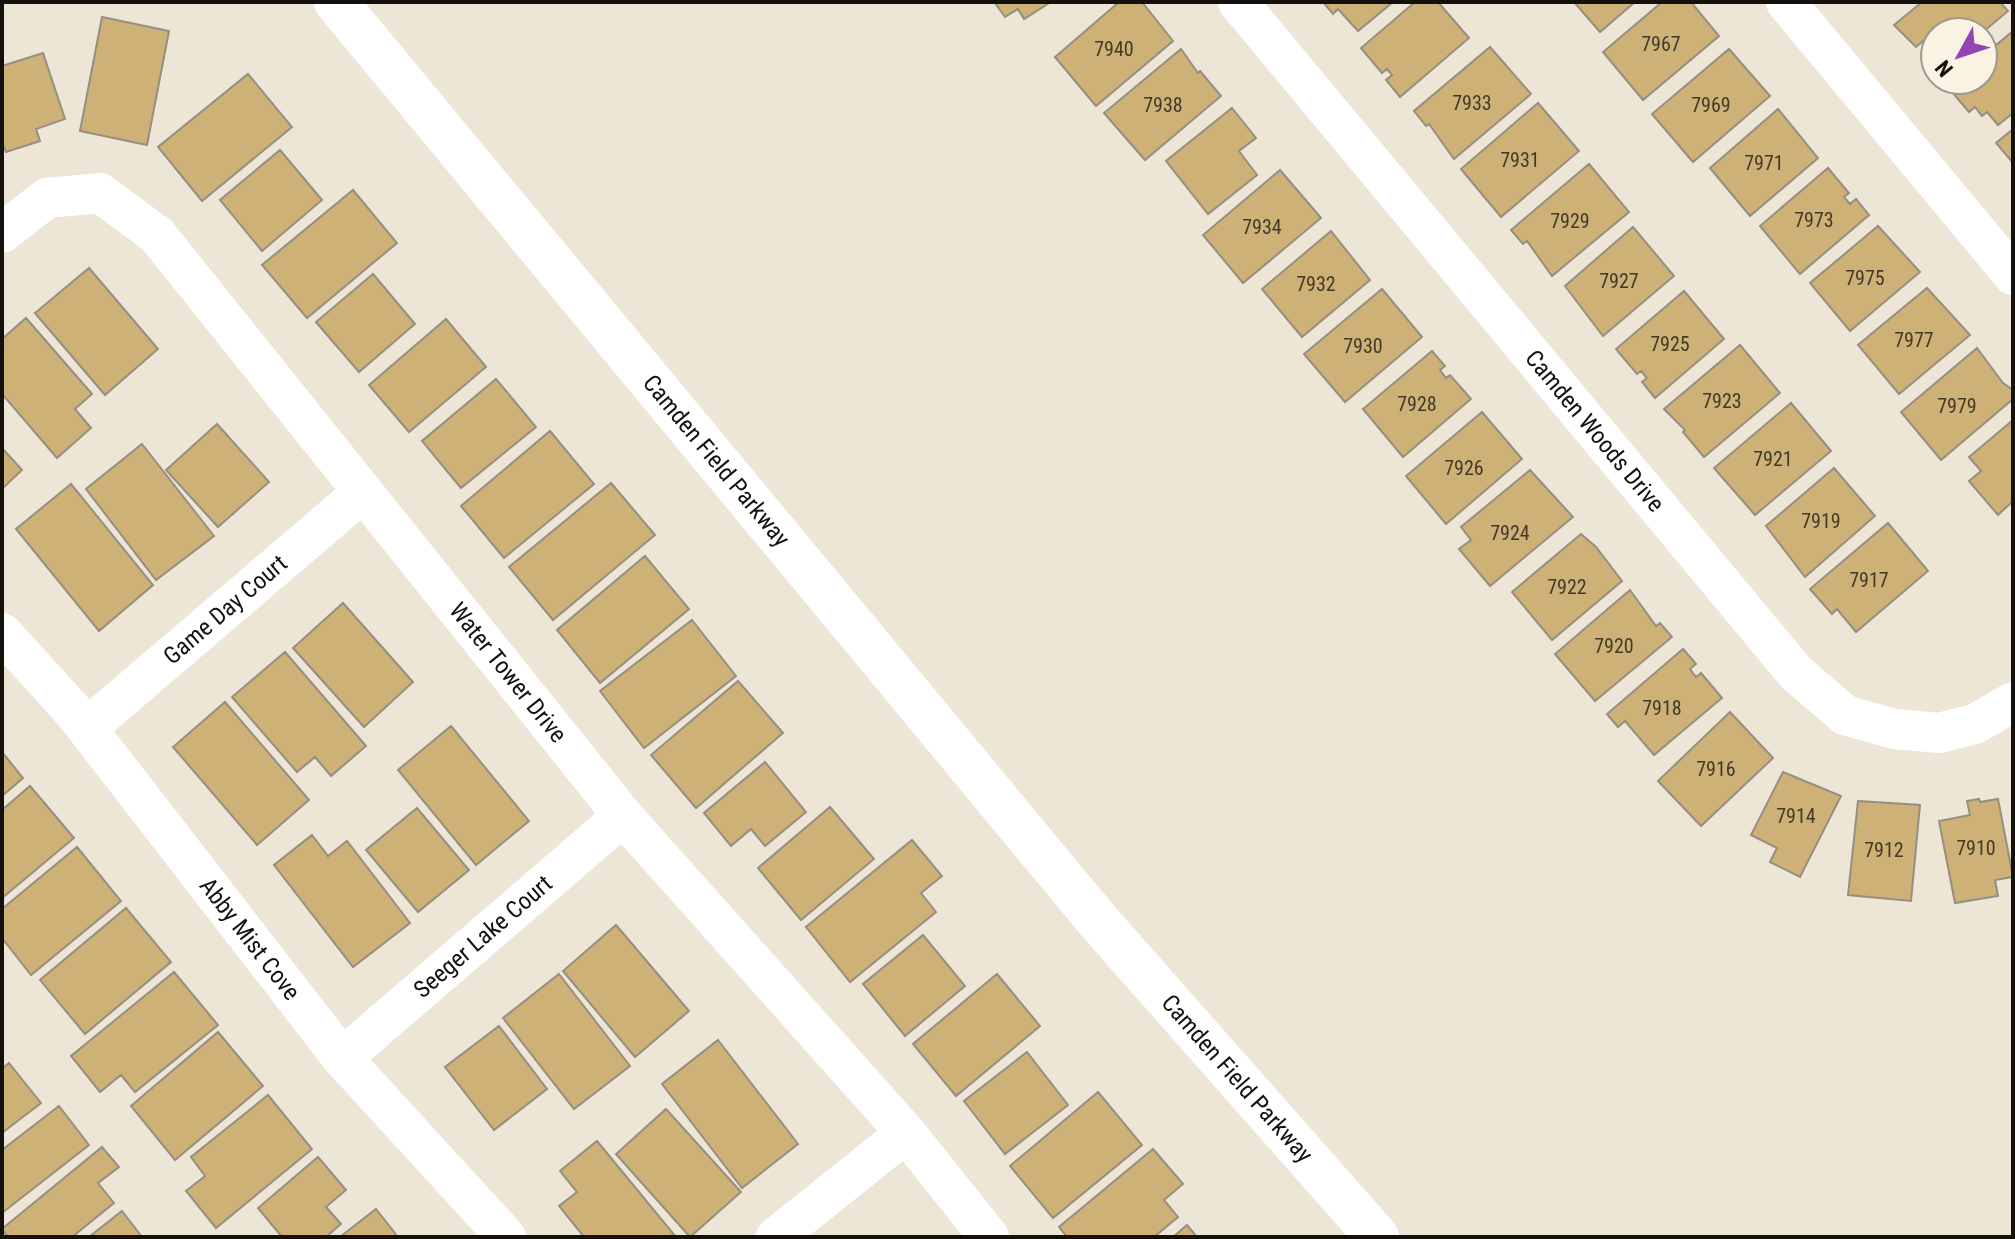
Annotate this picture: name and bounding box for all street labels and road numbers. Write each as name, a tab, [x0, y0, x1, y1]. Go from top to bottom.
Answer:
street label: Camden Woods Drive	[1520, 345, 1670, 518]
street label: Camden Field Parkway	[637, 369, 796, 552]
street label: Game Day Court	[158, 549, 293, 670]
street label: Water Tower Drive	[444, 597, 572, 748]
street label: Seeger Lake Court	[408, 869, 558, 1004]
street label: Abby Mist Cove	[194, 872, 306, 1006]
street label: Camden Field Parkway	[1156, 989, 1319, 1168]

